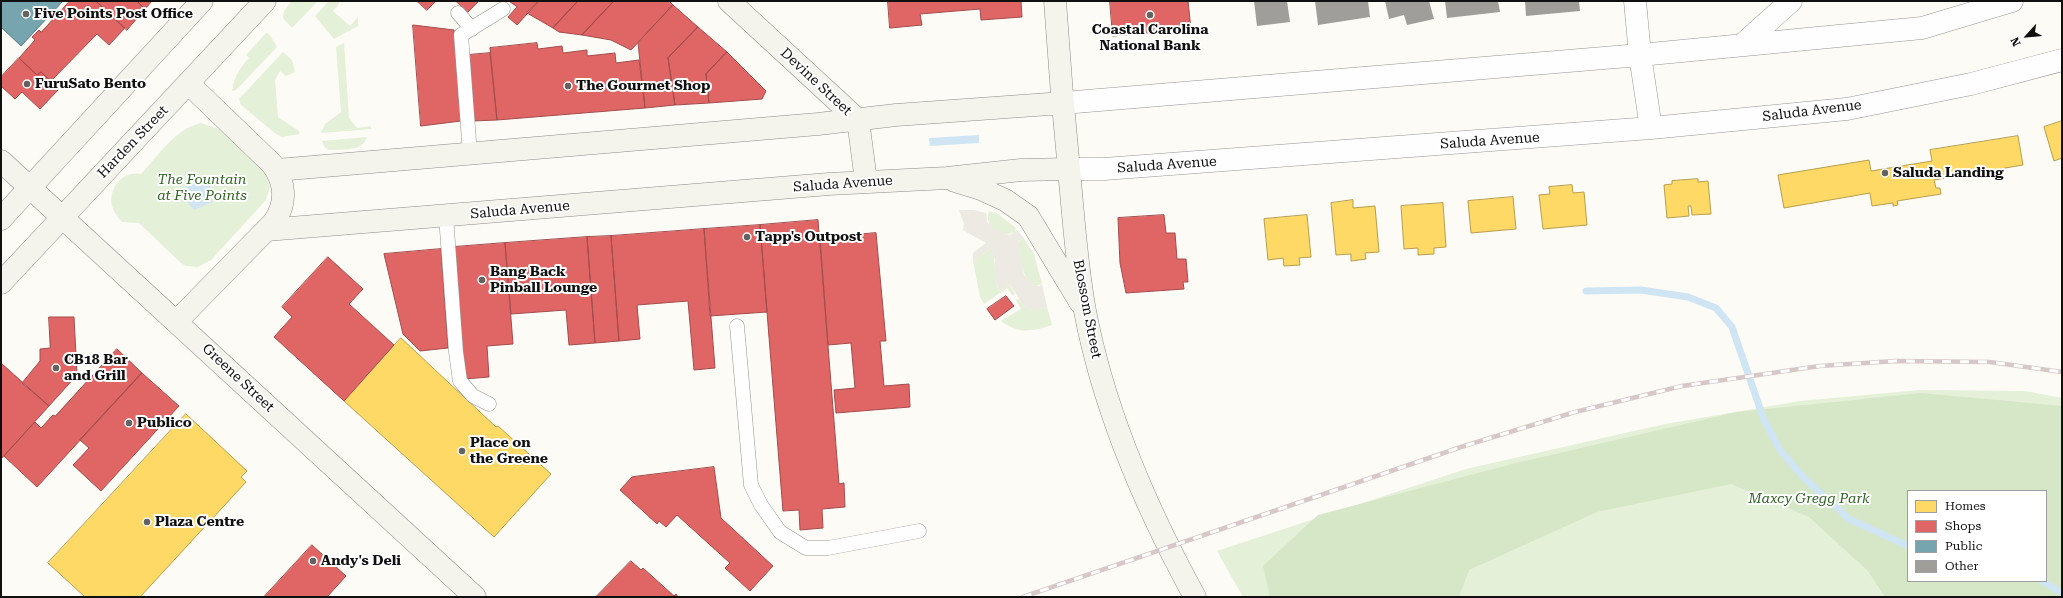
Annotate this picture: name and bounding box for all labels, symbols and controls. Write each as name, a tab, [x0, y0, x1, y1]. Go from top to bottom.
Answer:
place label: Five Points Post Office	[34, 6, 193, 22]
marker: Five Points Post Office	[21, 9, 31, 19]
marker: Coastal Carolina National Bank	[1145, 10, 1155, 20]
north arrow	[2007, 16, 2047, 56]
place label: Coastal Carolina National Bank	[1092, 22, 1208, 54]
text: N	[2008, 35, 2024, 48]
street label: Devine Street	[777, 45, 855, 119]
place label: FuruSato Bento	[35, 76, 146, 92]
place label: The Gourmet Shop	[576, 78, 711, 94]
marker: FuruSato Bento	[22, 79, 32, 89]
marker: The Gourmet Shop	[563, 81, 573, 91]
street label: Saluda Avenue	[1761, 97, 1863, 125]
street label: Harden Street	[94, 102, 172, 182]
street label: Saluda Avenue	[1440, 129, 1540, 153]
street label: Saluda Avenue	[1117, 153, 1217, 177]
place label: Saluda Landing	[1893, 165, 2004, 181]
marker: Saluda Landing	[1880, 168, 1890, 178]
park label: The Fountain at Five Points	[157, 172, 247, 204]
street label: Saluda Avenue	[793, 172, 893, 196]
street label: Saluda Avenue	[470, 197, 570, 223]
place label: Tapp's Outpost	[755, 229, 862, 245]
marker: Tapp's Outpost	[742, 232, 752, 242]
street label: Blossom Street	[1069, 258, 1105, 360]
place label: Bang Back Pinball Lounge	[490, 264, 597, 296]
marker: Bang Back Pinball Lounge	[477, 275, 487, 285]
street label: Greene Street	[198, 340, 278, 416]
place label: CB18 Bar and Grill	[64, 352, 128, 384]
marker: CB18 Bar and Grill	[51, 363, 61, 373]
place label: Publico	[137, 415, 192, 431]
marker: Publico	[124, 418, 134, 428]
place label: Place on the Greene	[470, 435, 548, 468]
marker: Place on the Greene	[457, 446, 467, 456]
legend	[1907, 490, 2047, 582]
park label: Maxcy Gregg Park	[1748, 491, 1870, 507]
text: Homes	[1945, 499, 1985, 513]
place label: Plaza Centre	[155, 514, 244, 530]
marker: Plaza Centre	[142, 517, 152, 527]
text: Shops	[1945, 519, 1981, 533]
text: Public	[1945, 539, 1982, 553]
place label: Andy's Deli	[321, 553, 401, 569]
marker: Andy's Deli	[308, 556, 318, 566]
text: Other	[1945, 559, 1978, 573]

